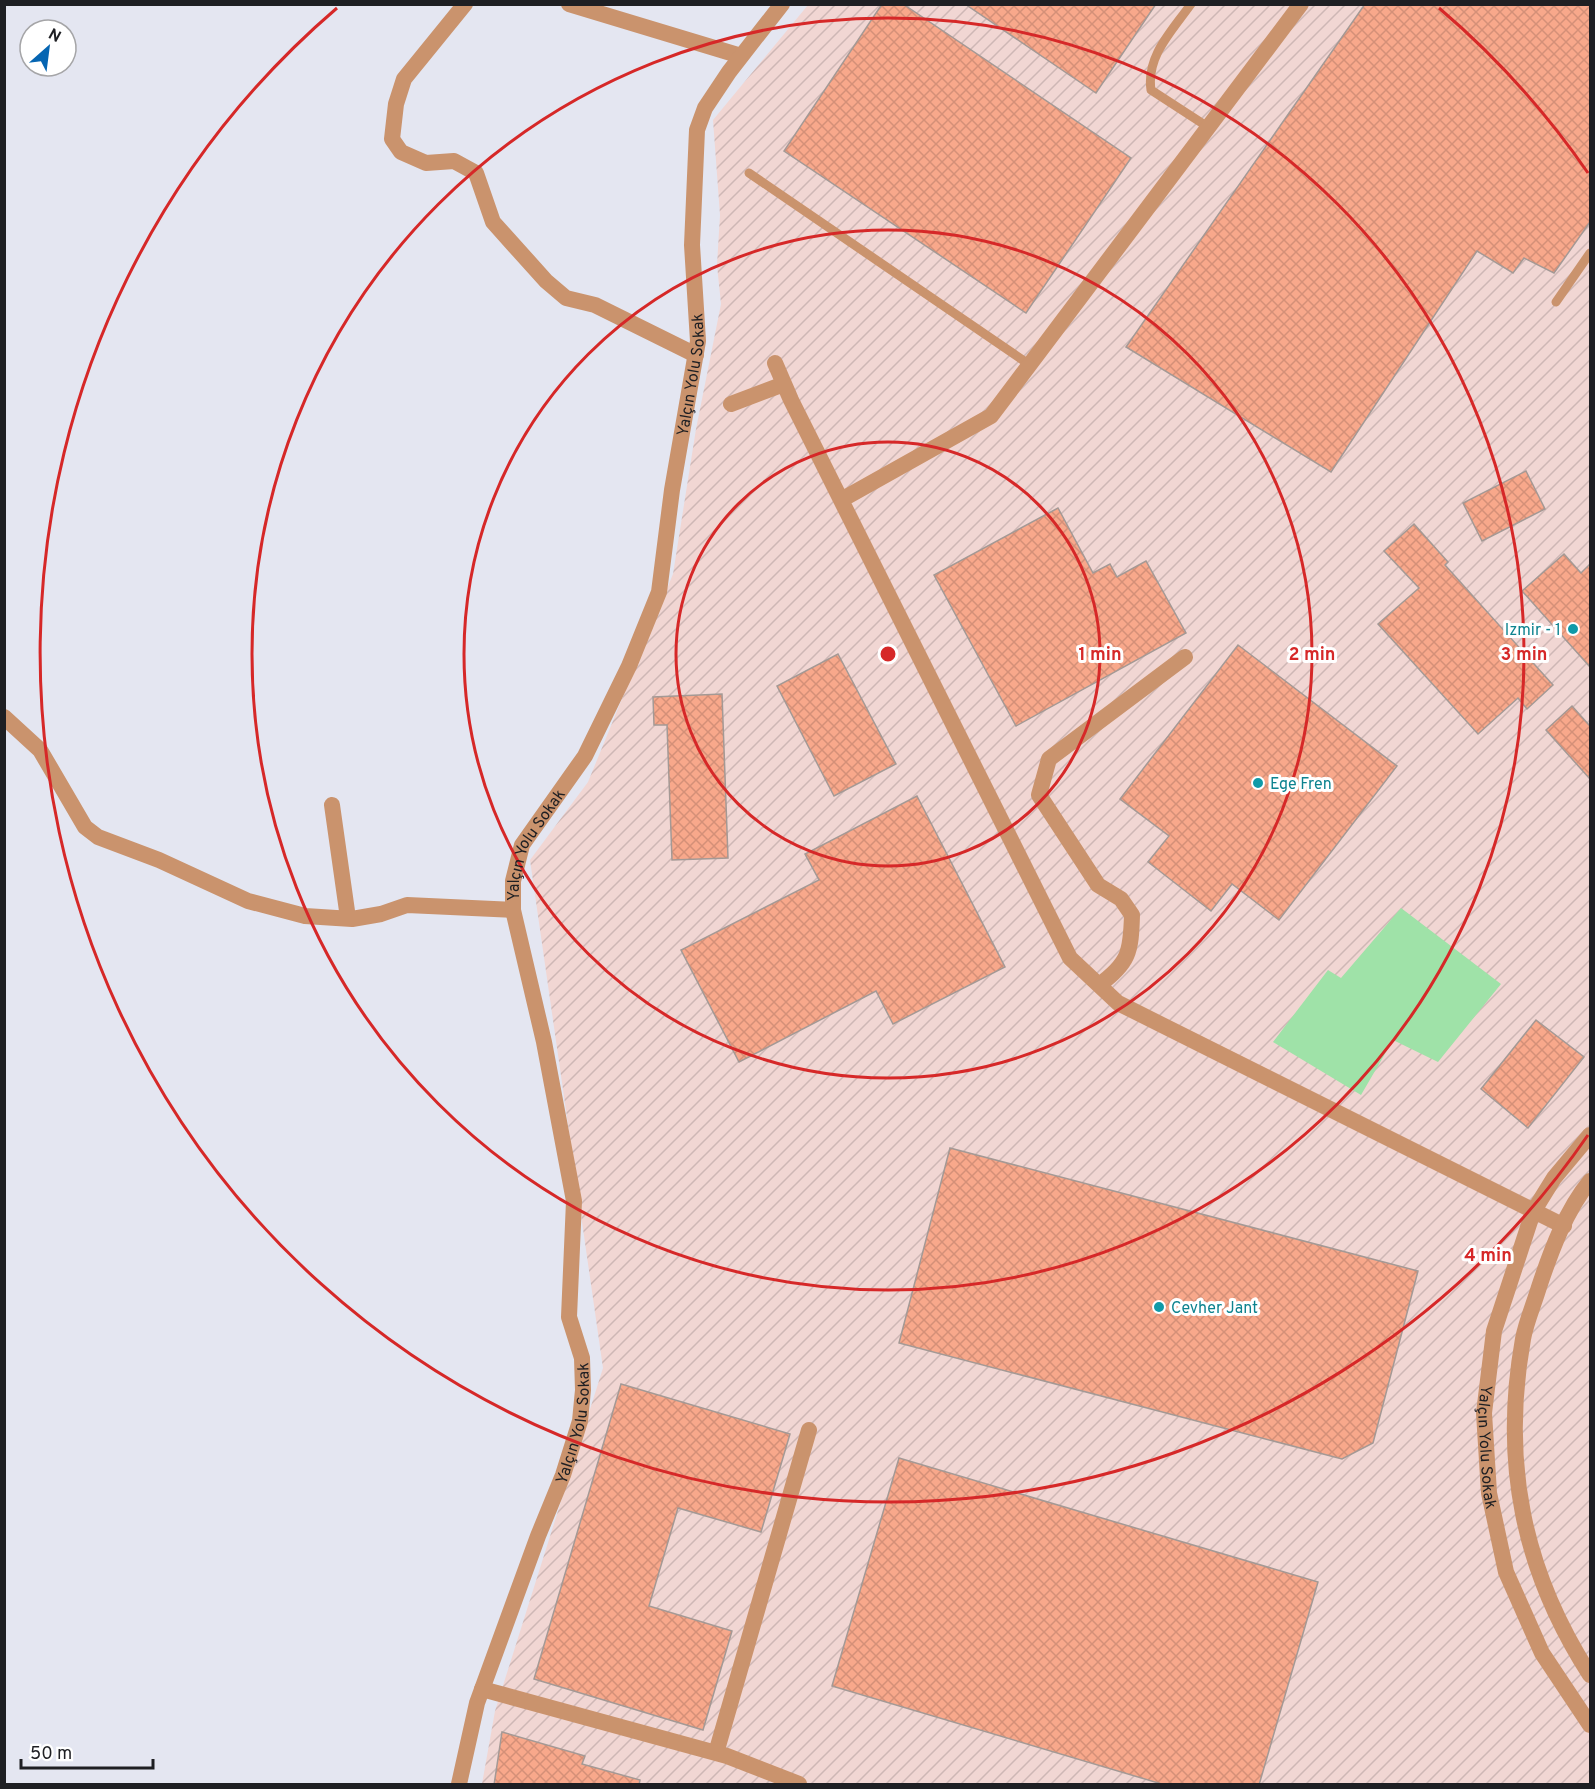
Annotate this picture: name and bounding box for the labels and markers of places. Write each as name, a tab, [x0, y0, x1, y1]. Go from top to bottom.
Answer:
place label: Izmir - 1	[1505, 621, 1561, 641]
marker: Izmir - 1	[1566, 622, 1580, 636]
centre of rings	[878, 644, 898, 664]
place label: Ege Fren	[1270, 775, 1332, 795]
marker: Ege Fren	[1251, 776, 1265, 790]
place label: Cevher Jant	[1171, 1299, 1258, 1319]
marker: Cevher Jant	[1152, 1300, 1166, 1314]

